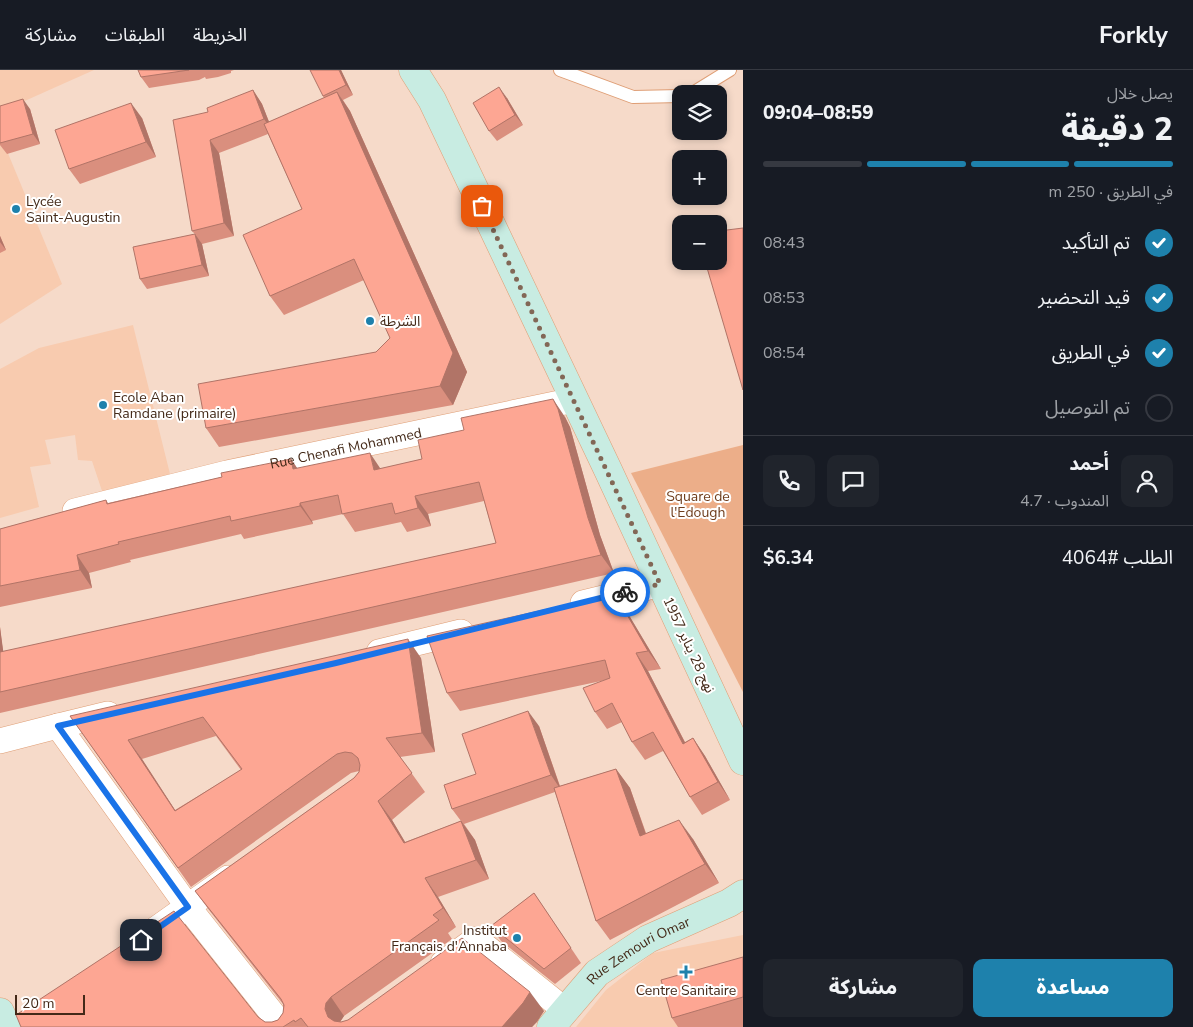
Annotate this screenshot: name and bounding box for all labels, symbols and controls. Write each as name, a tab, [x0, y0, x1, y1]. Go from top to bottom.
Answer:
text: Forkly	[1099, 19, 1168, 51]
text: مشاركة	[25, 23, 77, 47]
text: الطبقات	[105, 23, 165, 47]
text: الخريطة	[193, 23, 247, 47]
text: يصل خلال	[1107, 83, 1173, 105]
map controls	[672, 85, 727, 270]
button: layers	[672, 85, 727, 140]
text: 08:59–09:04	[763, 100, 874, 126]
text: 2 دقيقة	[1061, 108, 1173, 151]
button: +	[672, 150, 727, 205]
text: في الطريق · 250 m	[1049, 181, 1173, 203]
pin	[461, 185, 503, 227]
place label: Lycée Saint-Augustin	[26, 192, 121, 227]
icon: bag	[468, 192, 496, 220]
marker: Lycée Saint-Augustin	[10, 203, 22, 215]
button: −	[672, 215, 727, 270]
icon: check	[1145, 229, 1173, 257]
text: تم التأكيد	[1062, 230, 1130, 256]
text: 08:43	[763, 232, 805, 254]
icon: check	[1145, 284, 1173, 312]
text: قيد التحضير	[1038, 285, 1130, 311]
text: 08:53	[763, 287, 805, 309]
place label: الشرطة	[380, 312, 420, 331]
marker: الشرطة	[364, 315, 376, 327]
icon: check	[1145, 339, 1173, 367]
text: في الطريق	[1052, 340, 1130, 366]
text: 08:54	[763, 342, 805, 364]
place label: Ecole Aban Ramdane (primaire)	[113, 388, 237, 423]
text: تم التوصيل	[1045, 395, 1130, 421]
marker: Ecole Aban Ramdane (primaire)	[97, 399, 109, 411]
street label: Rue Chenafi Mohammed	[268, 423, 423, 473]
text: أحمد	[1069, 451, 1109, 477]
button: phone	[763, 455, 815, 507]
button: chat	[827, 455, 879, 507]
button: person	[1121, 455, 1173, 507]
park label: Square de l'Edough	[666, 487, 730, 522]
text: المندوب · 4.7	[1020, 490, 1109, 512]
text: $6.34	[763, 545, 813, 571]
text: الطلب #4064	[1062, 545, 1173, 571]
courier	[600, 567, 650, 617]
icon: bike	[611, 578, 639, 606]
street label: نهج 28 يناير 1957	[658, 594, 720, 697]
street label: Rue Zemouri Omar	[582, 912, 693, 988]
pin	[120, 919, 162, 961]
place label: Institut Français d'Annaba	[391, 921, 507, 956]
icon: home	[127, 926, 155, 954]
marker: Institut Français d'Annaba	[511, 932, 523, 944]
button: مشاركة	[763, 959, 963, 1017]
button: مساعدة	[973, 959, 1173, 1017]
marker: Centre Sanitaire	[679, 965, 693, 979]
place label: Centre Sanitaire	[636, 981, 736, 1000]
scale bar	[15, 992, 85, 1015]
text: 20 m	[22, 994, 54, 1013]

